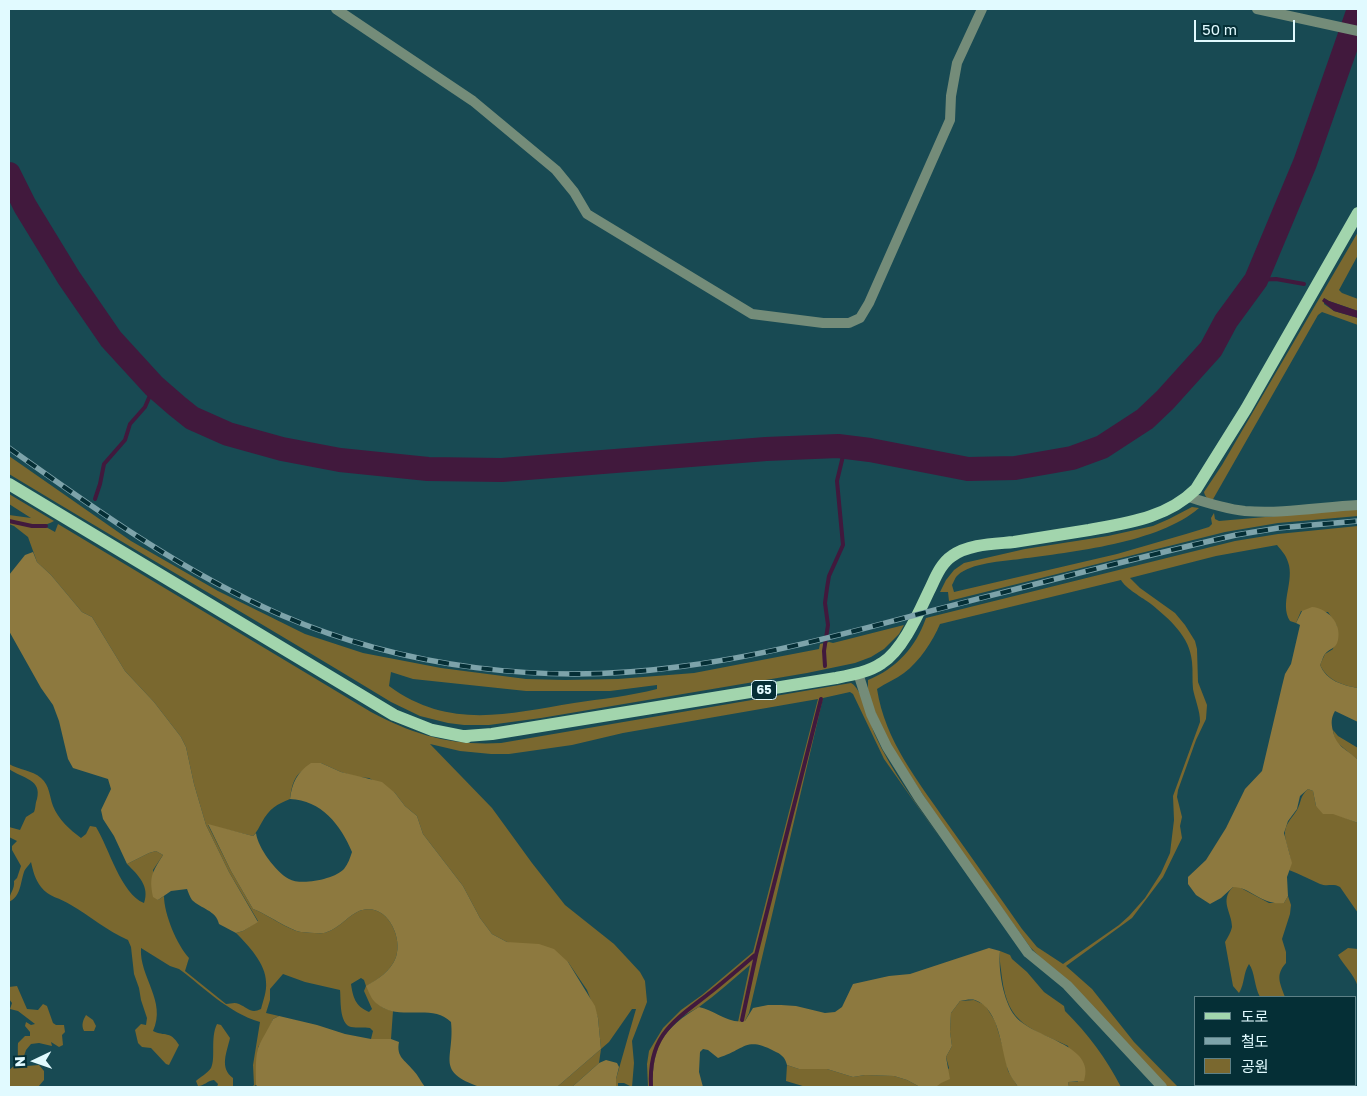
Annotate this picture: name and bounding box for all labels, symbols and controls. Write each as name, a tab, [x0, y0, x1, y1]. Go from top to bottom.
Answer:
scale bar	[1197, 10, 1298, 42]
text: 50 m	[1202, 20, 1237, 38]
road number: 65	[752, 680, 776, 700]
legend	[1194, 996, 1357, 1086]
text: 도로	[1241, 1007, 1269, 1025]
text: 철도	[1241, 1032, 1269, 1050]
north arrow	[10, 1036, 60, 1086]
text: N	[11, 1056, 28, 1068]
text: 공원	[1241, 1057, 1269, 1075]

